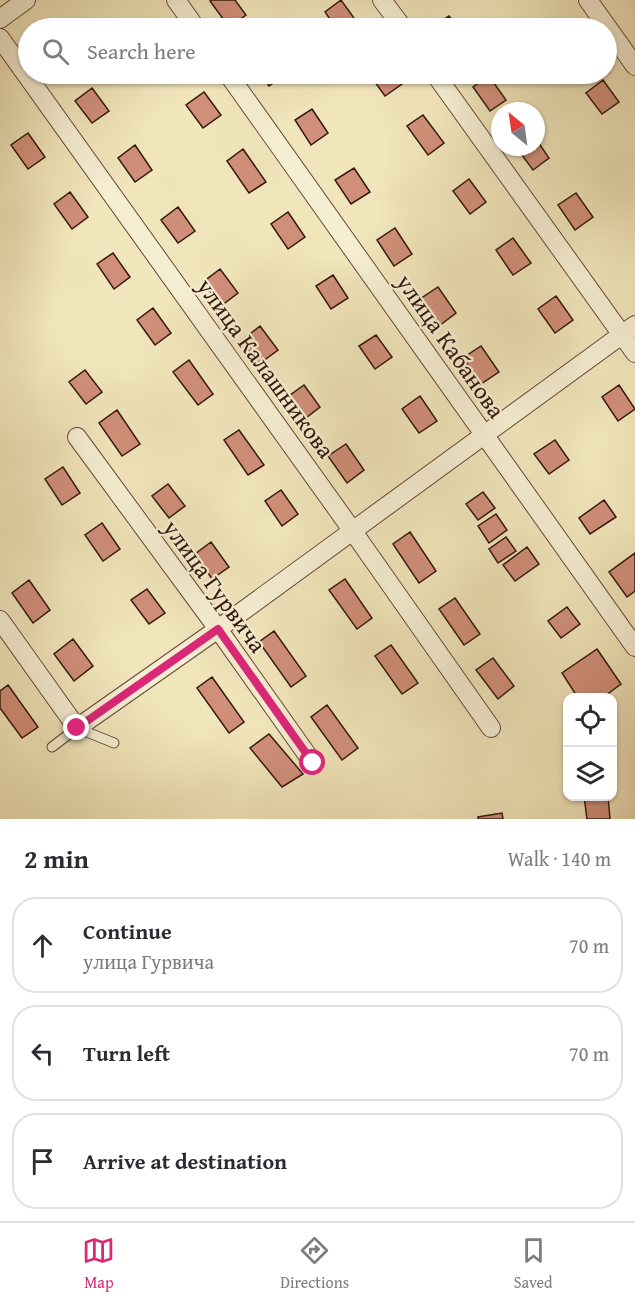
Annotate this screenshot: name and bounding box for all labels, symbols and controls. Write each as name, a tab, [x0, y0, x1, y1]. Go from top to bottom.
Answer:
search box	[18, 18, 617, 84]
icon: search	[39, 35, 72, 68]
text: Search here	[87, 35, 196, 67]
north arrow	[491, 102, 545, 156]
street label: улица Кабанова	[388, 266, 514, 426]
street label: улица Калашникова	[188, 270, 344, 466]
street label: улица Гурвича	[154, 511, 276, 660]
map controls	[563, 693, 617, 801]
button: locate	[563, 693, 617, 747]
route end	[63, 714, 89, 740]
button: layers	[563, 747, 617, 801]
route start	[299, 749, 325, 775]
text: 2 min	[24, 839, 89, 878]
text: Walk · 140 m	[508, 844, 611, 873]
text: Continue	[83, 915, 172, 947]
icon: ahead	[26, 929, 59, 962]
text: 70 m	[569, 931, 609, 960]
text: улица Гурвича	[83, 947, 214, 976]
icon: left	[26, 1037, 59, 1070]
text: Turn left	[83, 1037, 170, 1069]
text: 70 m	[569, 1039, 609, 1068]
icon: arrive	[26, 1145, 59, 1178]
text: Arrive at destination	[83, 1145, 287, 1177]
tab: Map	[82, 1234, 115, 1294]
tab: Directions	[280, 1234, 349, 1294]
tab: Saved	[514, 1234, 553, 1294]

